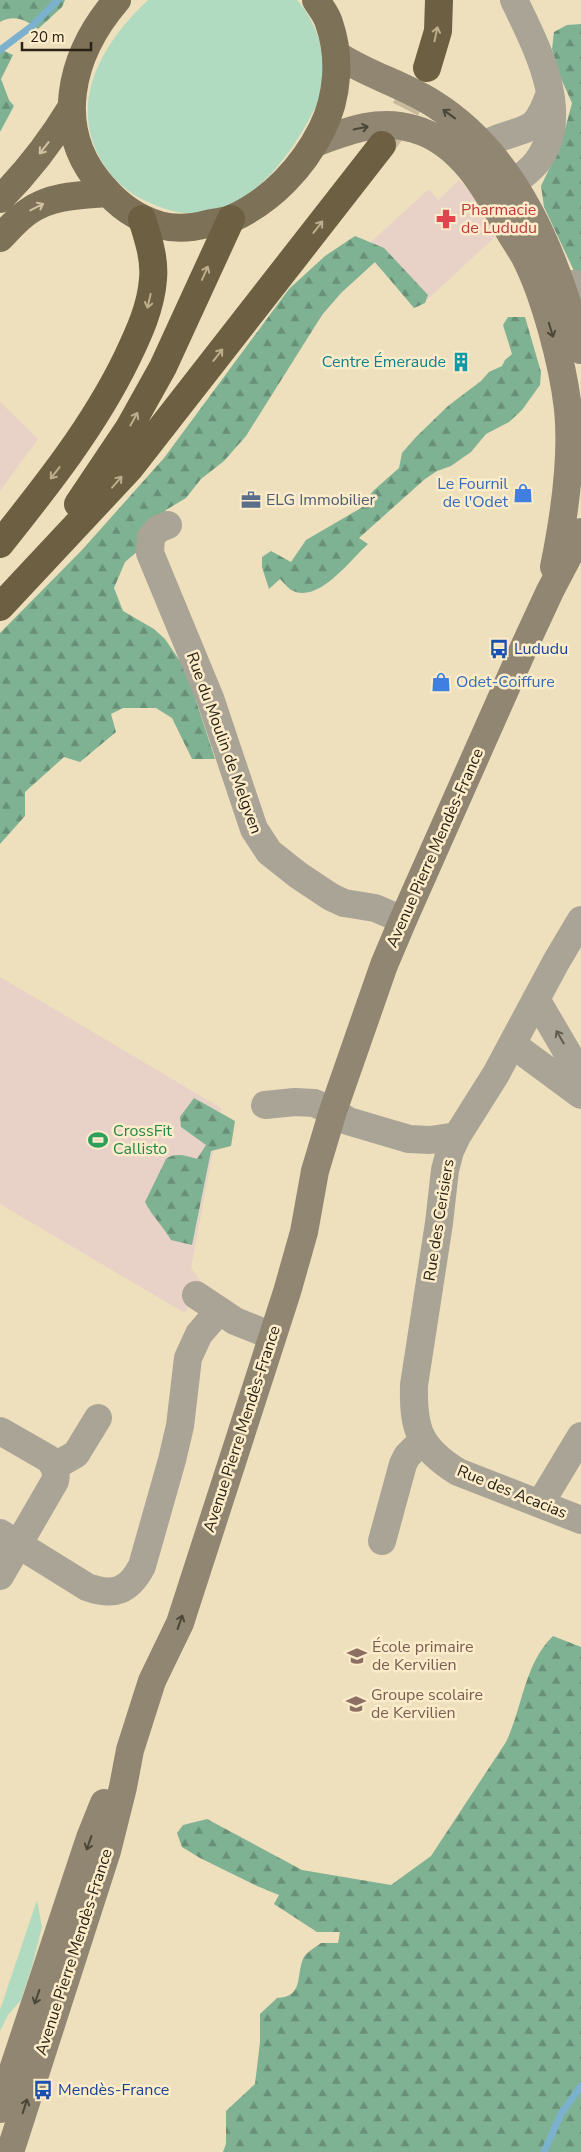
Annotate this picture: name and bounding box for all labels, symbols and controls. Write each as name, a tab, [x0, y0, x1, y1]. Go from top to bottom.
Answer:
scale bar	[22, 20, 91, 52]
text: 20 m	[30, 27, 65, 47]
one-way arrow	[432, 27, 442, 43]
one-way arrow	[442, 109, 456, 119]
one-way arrow	[352, 122, 368, 132]
one-way arrow	[38, 141, 49, 154]
place label: Pharmacie de Lududu	[461, 199, 537, 239]
one-way arrow	[29, 202, 44, 211]
pharmacy icon: Pharmacie de Lududu	[435, 208, 457, 230]
one-way arrow	[312, 221, 323, 234]
one-way arrow	[201, 266, 211, 281]
one-way arrow	[144, 292, 153, 308]
one-way arrow	[547, 322, 556, 338]
one-way arrow	[213, 348, 223, 362]
place label: Centre Émeraude	[322, 351, 446, 373]
building icon: Centre Émeraude	[450, 351, 472, 373]
one-way arrow	[129, 411, 139, 426]
one-way arrow	[50, 466, 61, 479]
place label: Le Fournil de l'Odet	[437, 473, 508, 513]
one-way arrow	[112, 476, 123, 489]
shop icon: Le Fournil de l'Odet	[512, 482, 534, 504]
office icon: ELG Immobilier	[240, 489, 262, 511]
place label: ELG Immobilier	[266, 489, 376, 511]
bus stop icon: Lududu	[488, 638, 510, 660]
place label: Lududu	[514, 638, 568, 660]
street label: Rue du Moulin de Melgven	[181, 649, 267, 837]
shop icon: Odet-Coiffure	[430, 671, 452, 693]
place label: Odet-Coiffure	[456, 671, 555, 693]
street label: Avenue Pierre Mendès-France	[381, 745, 489, 951]
one-way arrow	[554, 1030, 564, 1044]
place label: CrossFit Callisto	[113, 1120, 172, 1160]
sports icon: CrossFit Callisto	[87, 1129, 109, 1151]
street label: Rue des Cerisiers	[418, 1157, 460, 1283]
street label: Avenue Pierre Mendès-France	[198, 1323, 286, 1535]
street label: Rue des Acacias	[454, 1460, 570, 1524]
one-way arrow	[176, 1614, 185, 1630]
place label: École primaire de Kervilien	[372, 1636, 473, 1676]
school or university icon: École primaire de Kervilien	[346, 1645, 368, 1667]
place label: Groupe scolaire de Kervilien	[371, 1684, 483, 1724]
school or university icon: Groupe scolaire de Kervilien	[345, 1693, 367, 1715]
one-way arrow	[84, 1834, 93, 1850]
street label: Avenue Pierre Mendès-France	[30, 1846, 118, 2058]
one-way arrow	[32, 1988, 41, 2004]
bus stop icon: Mendès-France	[32, 2079, 54, 2101]
place label: Mendès-France	[58, 2079, 169, 2101]
one-way arrow	[21, 2098, 30, 2114]

